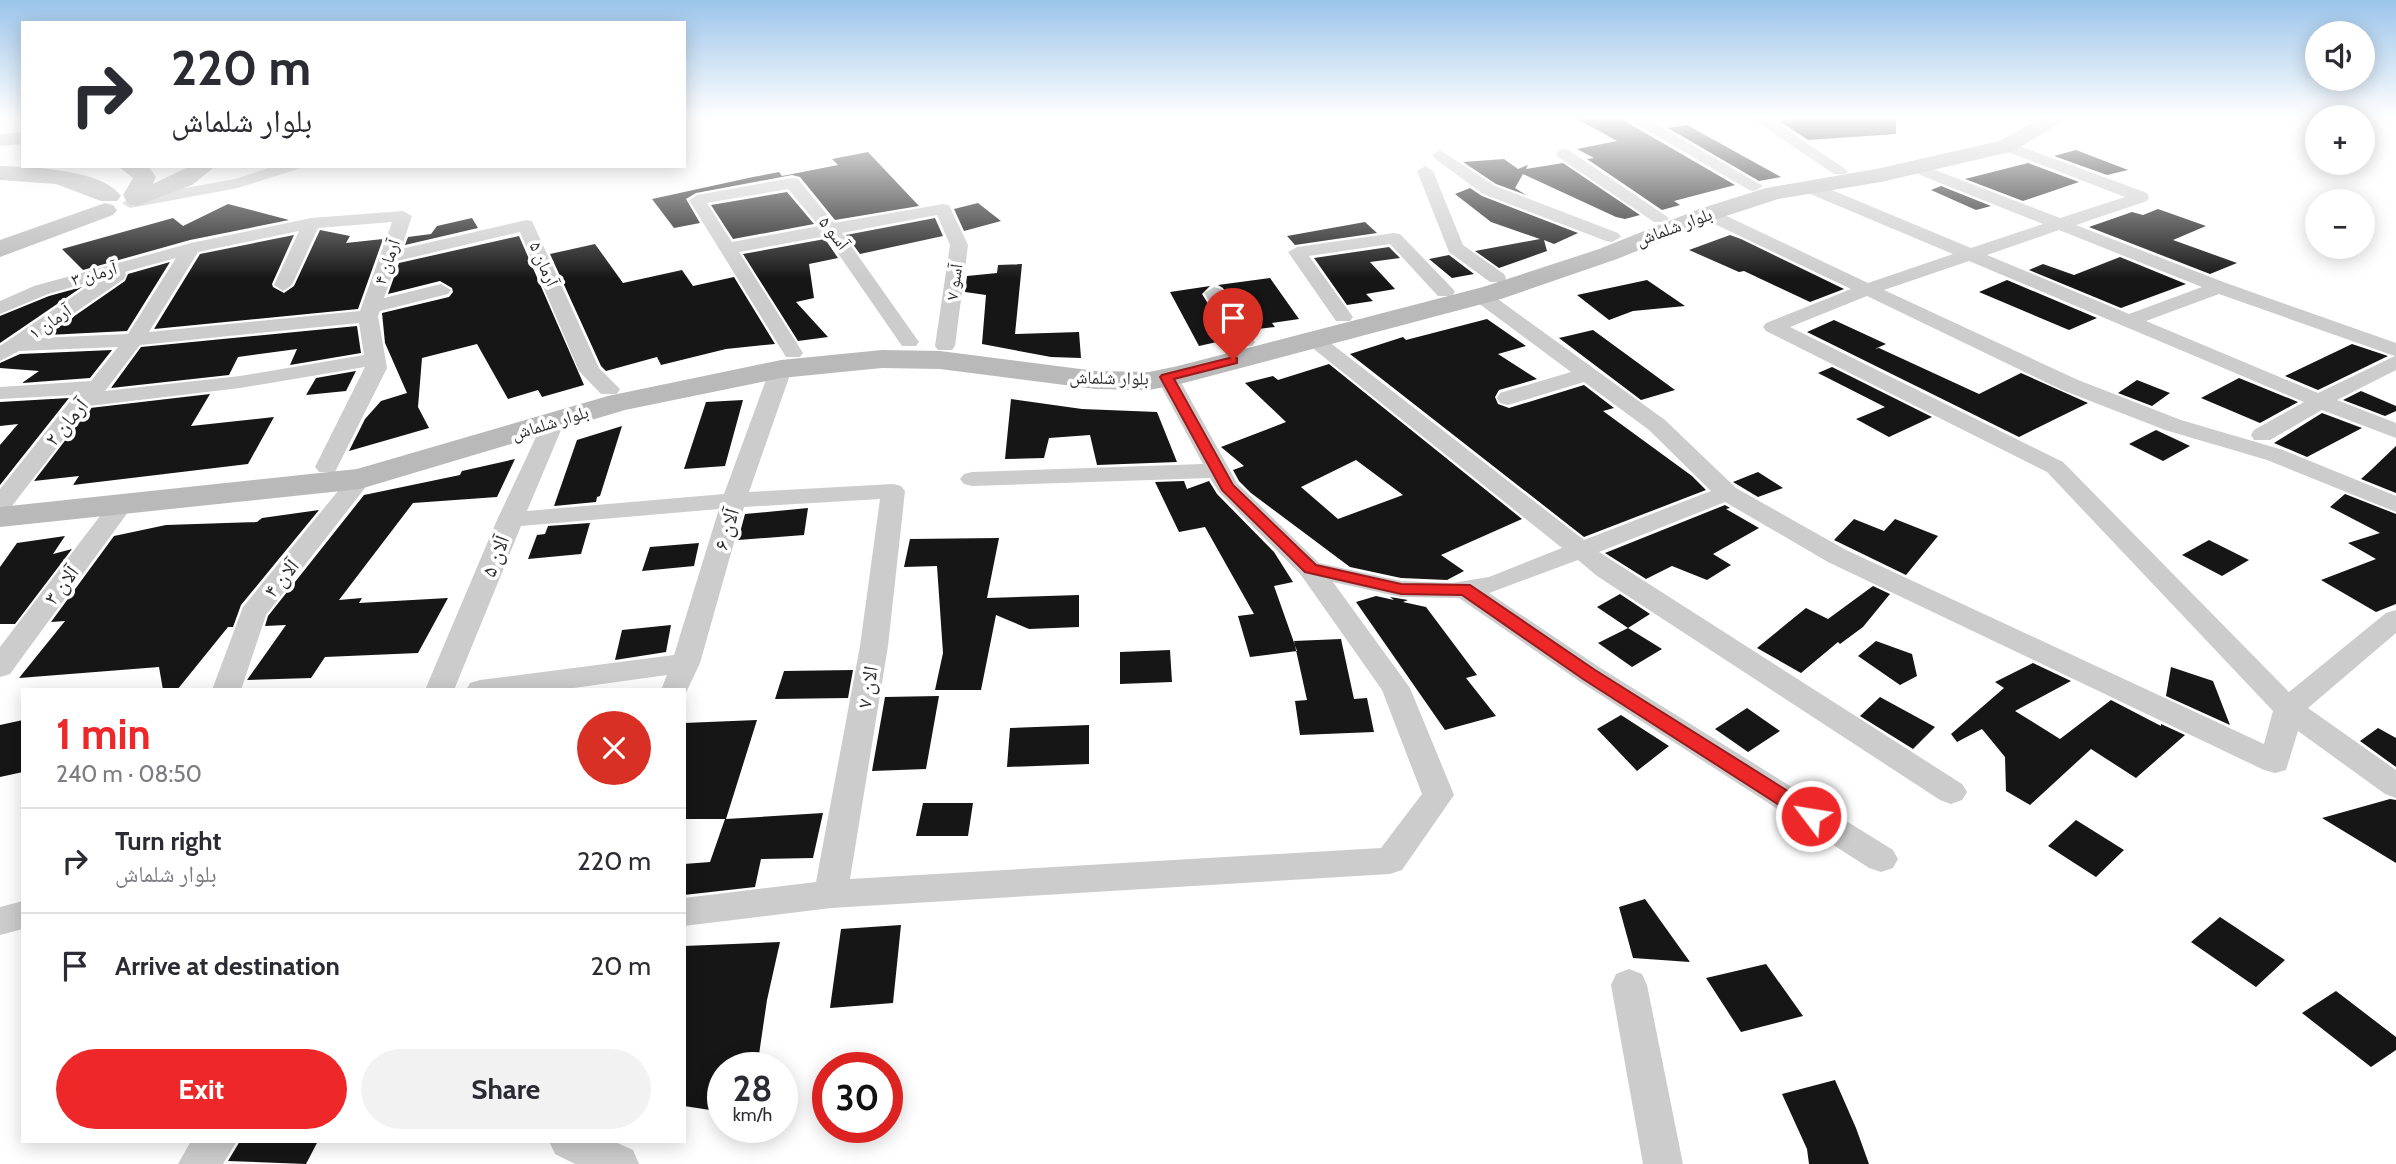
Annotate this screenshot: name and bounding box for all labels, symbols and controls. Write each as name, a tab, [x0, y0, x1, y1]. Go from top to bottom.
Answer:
map controls	[2305, 21, 2375, 259]
button: sound	[2305, 21, 2375, 91]
text: 220 m	[171, 38, 311, 97]
icon: right	[56, 49, 147, 140]
text: بلوار شلماش	[171, 101, 312, 140]
button: +	[2305, 105, 2375, 175]
button: −	[2305, 189, 2375, 259]
street label: بلوار شلماش	[1633, 203, 1715, 251]
street label: آسو ۵	[814, 212, 854, 255]
street label: آرمان ۴	[369, 236, 405, 288]
street label: آرمان ۵	[524, 238, 564, 290]
street label: آرمان ۳	[69, 257, 120, 291]
street label: آسو ۷	[941, 262, 968, 302]
pin	[1203, 288, 1263, 360]
street label: آرمان ۱	[25, 299, 76, 344]
icon: arrive	[1214, 299, 1252, 337]
street label: بلوار شلماش	[1069, 366, 1149, 390]
street label: آرمان ۲	[39, 393, 94, 451]
street label: بلوار شلماش	[509, 401, 591, 445]
street label: آلان ۶	[708, 504, 744, 553]
street label: آلان ۵	[476, 531, 514, 580]
street label: آلان ۴	[258, 553, 304, 602]
street label: آلان ۳	[38, 560, 84, 609]
street label: الان ۷	[851, 664, 883, 710]
text: 1 min	[56, 708, 151, 760]
button: close	[577, 711, 651, 785]
text: 240 m · 08:50	[56, 760, 202, 788]
position arrow	[1774, 779, 1848, 853]
text: Turn right	[115, 825, 221, 857]
icon: right	[56, 842, 94, 880]
text: 220 m	[577, 845, 651, 877]
text: بلوار شلماش	[115, 860, 217, 888]
icon: arrive	[56, 947, 94, 985]
text: Arrive at destination	[115, 950, 340, 982]
text: 20 m	[591, 950, 651, 982]
button: Exit	[56, 1049, 347, 1129]
button: Share	[361, 1049, 651, 1129]
speed limit sign: 30	[812, 1052, 903, 1143]
text: 28	[733, 1067, 772, 1110]
text: km/h	[733, 1104, 772, 1126]

